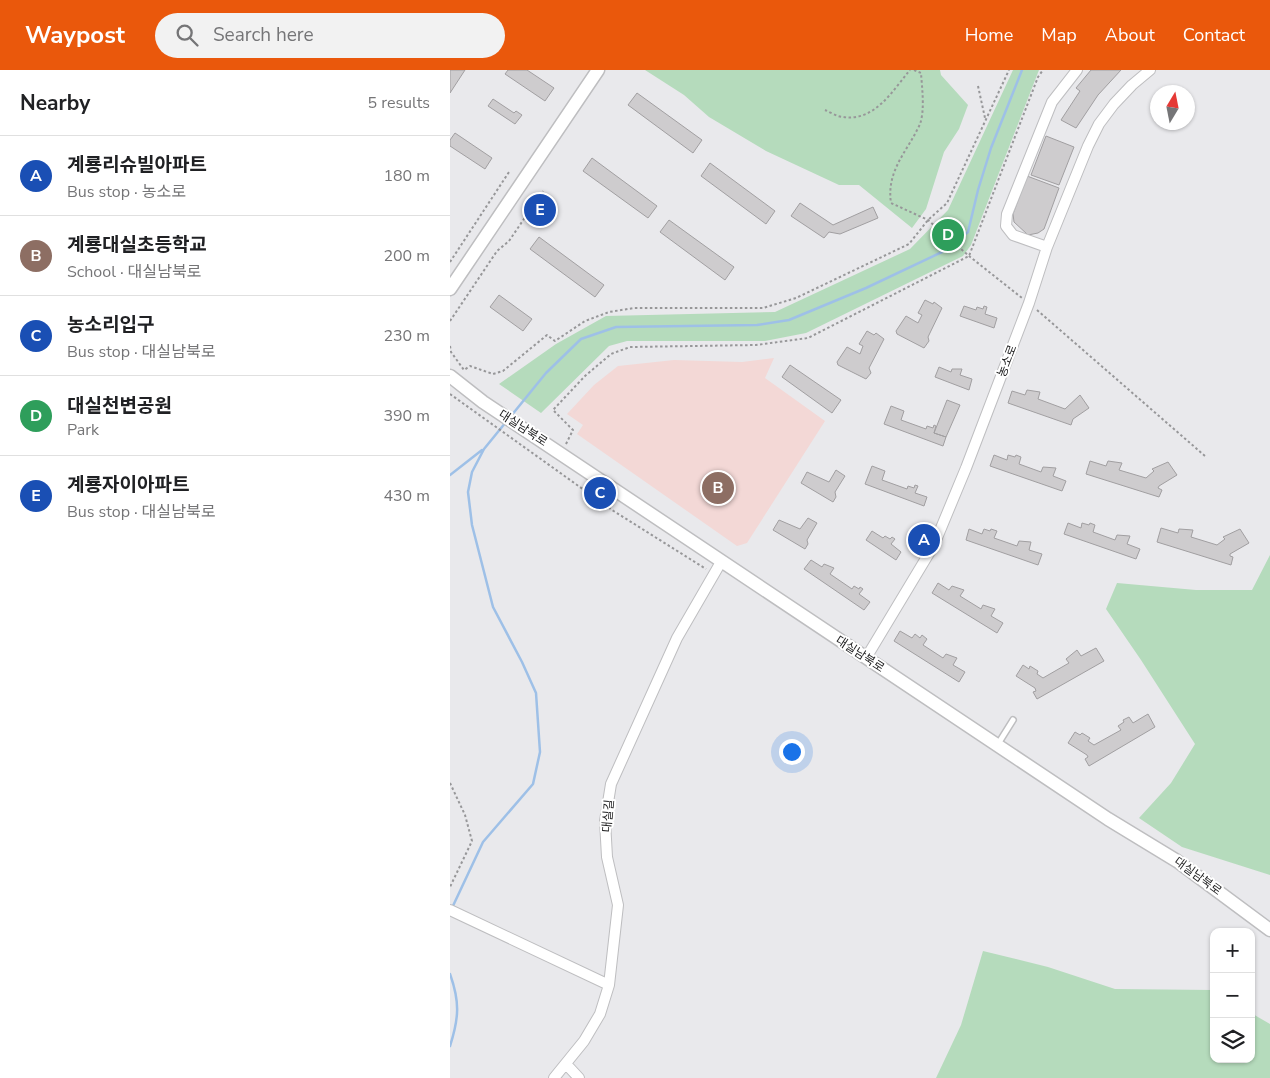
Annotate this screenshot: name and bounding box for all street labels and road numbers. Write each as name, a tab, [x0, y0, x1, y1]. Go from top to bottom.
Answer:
street label: 농소로	[994, 343, 1020, 379]
street label: 대실남북로	[495, 406, 551, 450]
street label: 대실남북로	[832, 632, 888, 676]
street label: 대실길	[599, 799, 617, 833]
street label: 대실남북로	[1171, 853, 1225, 899]

